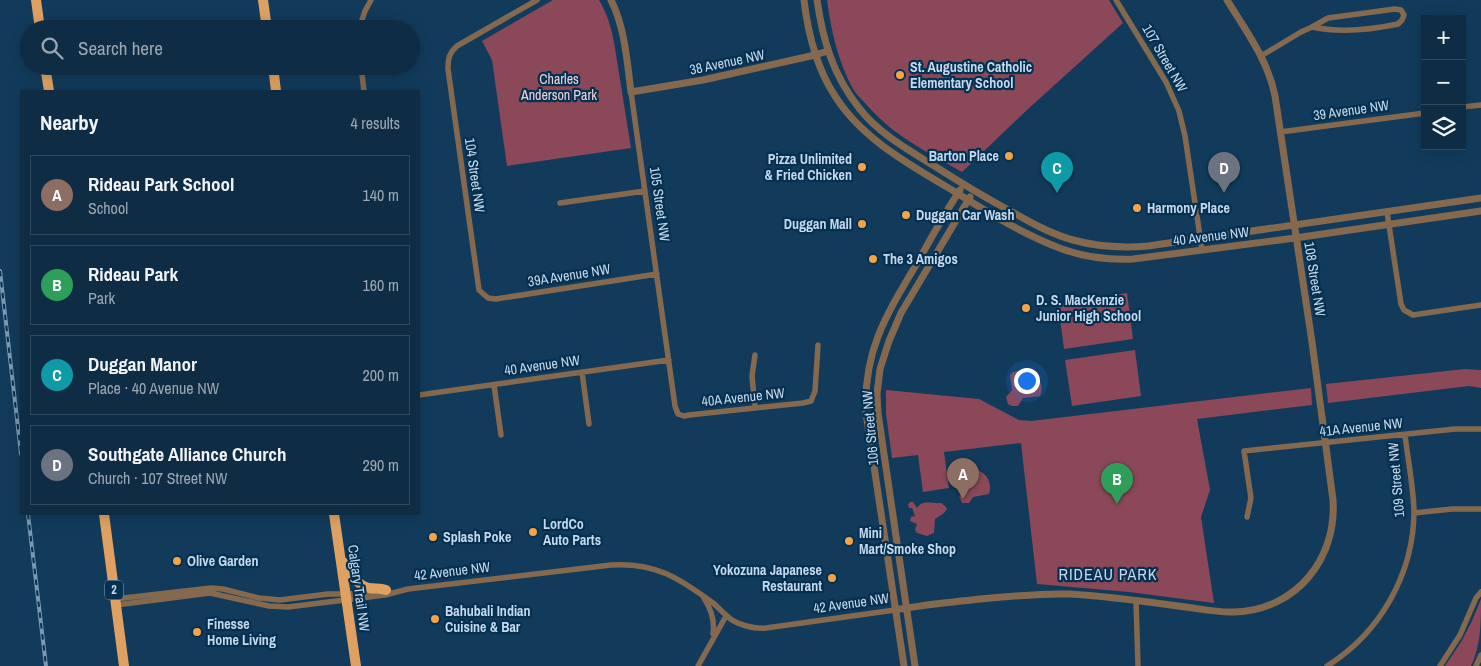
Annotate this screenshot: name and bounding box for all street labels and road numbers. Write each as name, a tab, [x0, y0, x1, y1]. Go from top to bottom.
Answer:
street label: 107 Street NW	[1138, 21, 1192, 95]
street label: 38 Avenue NW	[688, 45, 766, 79]
street label: 39 Avenue NW	[1312, 96, 1390, 124]
street label: 104 Street NW	[461, 136, 489, 214]
street label: 105 Street NW	[646, 165, 674, 243]
street label: 40 Avenue NW	[1172, 222, 1250, 250]
street label: 108 Street NW	[1300, 240, 1330, 318]
street label: 39A Avenue NW	[526, 260, 612, 290]
street label: 40 Avenue NW	[503, 351, 581, 379]
street label: 40A Avenue NW	[701, 384, 786, 410]
street label: 106 Street NW	[858, 390, 882, 466]
street label: 41A Avenue NW	[1319, 414, 1404, 440]
street label: 109 Street NW	[1384, 442, 1408, 518]
street label: Calgary Trail NW	[344, 543, 374, 633]
street label: 42 Avenue NW	[413, 557, 491, 585]
road number: 2	[105, 580, 123, 600]
street label: 42 Avenue NW	[812, 589, 890, 617]

